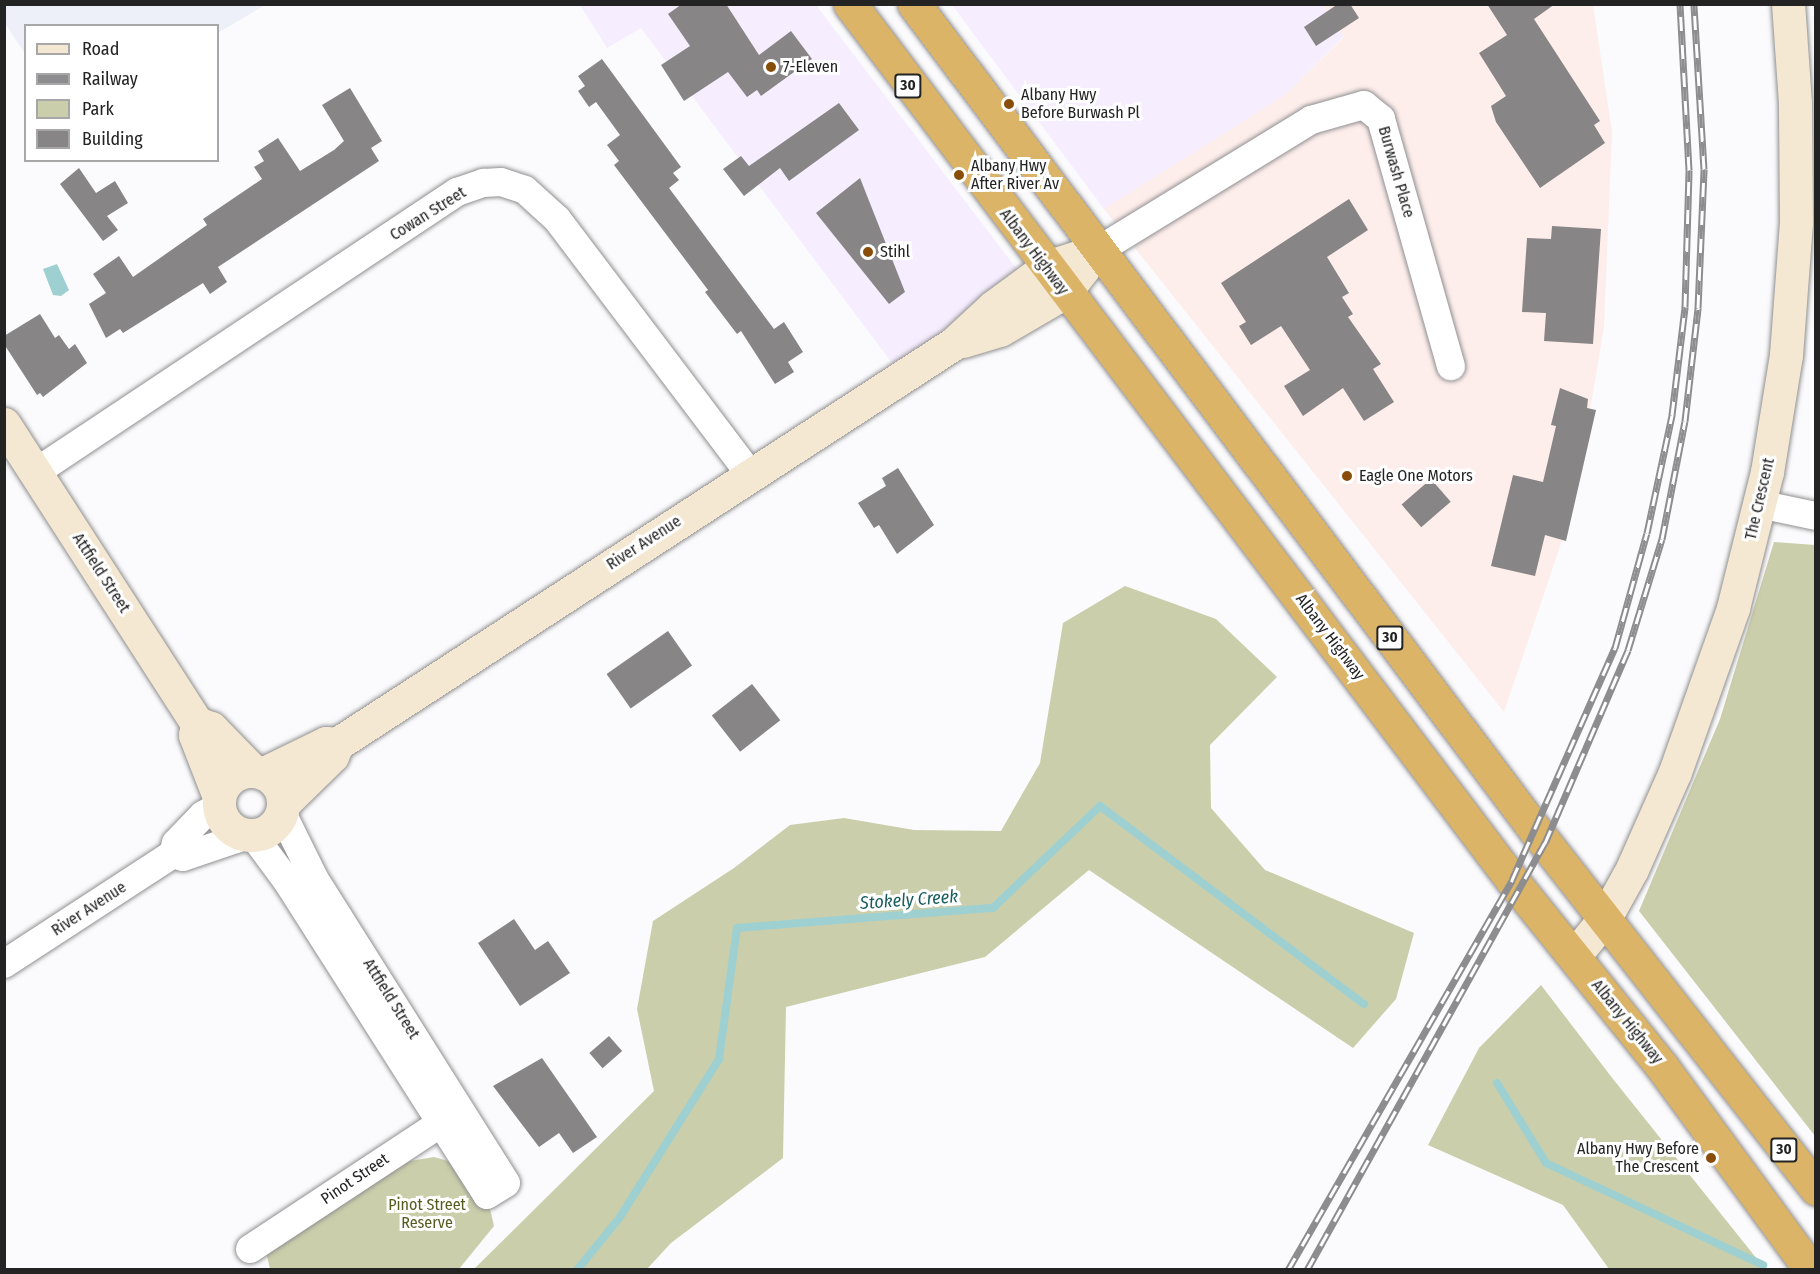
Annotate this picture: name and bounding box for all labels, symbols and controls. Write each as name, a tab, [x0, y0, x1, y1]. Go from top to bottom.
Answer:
legend	[24, 24, 219, 162]
text: Road	[82, 38, 119, 60]
place label: 7-Eleven	[783, 57, 838, 77]
marker: 7-Eleven	[764, 60, 778, 74]
text: Railway	[82, 68, 138, 90]
road number: 30	[893, 74, 923, 98]
place label: Albany Hwy Before Burwash Pl	[1021, 85, 1140, 123]
marker: Albany Hwy Before Burwash Pl	[1002, 97, 1016, 111]
text: Park	[82, 98, 114, 120]
street label: Burwash Place	[1374, 124, 1418, 220]
text: Building	[82, 128, 143, 150]
place label: Albany Hwy After River Av	[971, 156, 1059, 194]
marker: Albany Hwy After River Av	[952, 168, 966, 182]
street label: Cowan Street	[387, 183, 469, 245]
street label: Albany Highway	[995, 205, 1073, 299]
place label: Stihl	[880, 242, 910, 262]
marker: Stihl	[861, 245, 875, 259]
street label: The Crescent	[1741, 456, 1779, 542]
place label: Eagle One Motors	[1359, 466, 1473, 486]
marker: Eagle One Motors	[1340, 469, 1354, 483]
street label: River Avenue	[603, 512, 685, 574]
street label: Attfield Street	[68, 530, 134, 616]
street label: Albany Highway	[1291, 590, 1369, 684]
road number: 30	[1375, 626, 1405, 650]
street label: River Avenue	[48, 878, 130, 940]
water label: Stokely Creek	[859, 886, 959, 914]
street label: Attfield Street	[359, 955, 423, 1043]
street label: Albany Highway	[1587, 976, 1667, 1068]
road number: 30	[1769, 1138, 1799, 1162]
place label: Albany Hwy Before The Crescent	[1577, 1139, 1699, 1177]
street label: Pinot Street	[317, 1149, 393, 1209]
marker: Albany Hwy Before The Crescent	[1704, 1151, 1718, 1165]
park label: Pinot Street Reserve	[388, 1195, 466, 1233]

